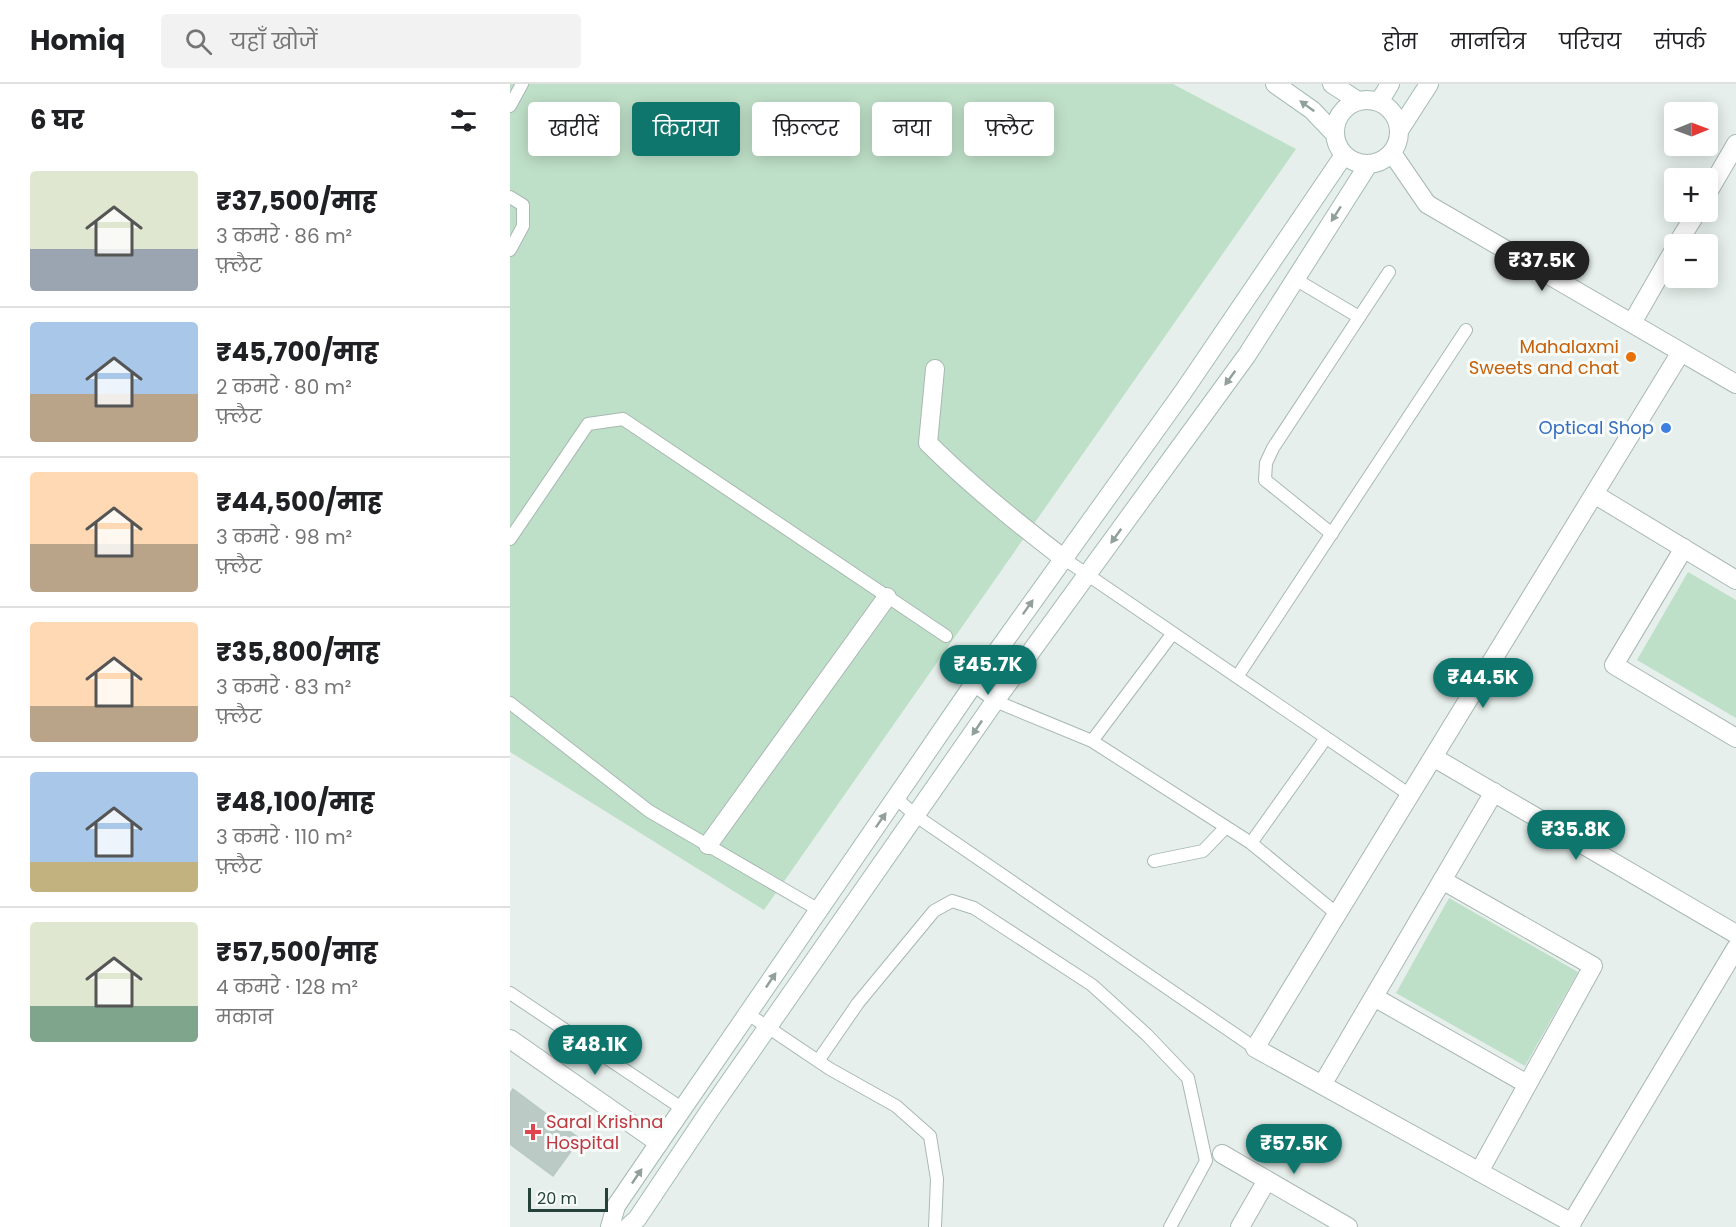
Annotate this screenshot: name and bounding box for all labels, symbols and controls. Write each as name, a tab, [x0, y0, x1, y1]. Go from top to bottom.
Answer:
search box	[161, 14, 581, 68]
text: Homiq	[30, 21, 125, 60]
icon: search	[182, 25, 215, 58]
text: यहाँ खोजें	[230, 26, 317, 57]
text: होम	[1383, 27, 1418, 56]
text: मानचित्र	[1451, 27, 1526, 56]
text: परिचय	[1559, 27, 1621, 56]
text: संपर्क	[1654, 27, 1706, 56]
one-way arrow	[1299, 100, 1315, 112]
text: 6 घर	[30, 102, 84, 138]
chip: खरीदें	[528, 102, 620, 156]
chip: किराया	[632, 102, 740, 156]
chip: फ़िल्टर	[752, 102, 860, 156]
chip: नया	[872, 102, 952, 156]
chip: फ़्लैट	[964, 102, 1054, 156]
north arrow	[1664, 102, 1718, 156]
map controls	[1664, 102, 1718, 288]
icon: filters	[447, 104, 480, 137]
button: +	[1664, 168, 1718, 222]
text: ₹37,500/माह	[216, 183, 377, 219]
icon: home	[78, 195, 150, 267]
one-way arrow	[1331, 206, 1342, 222]
text: 3 कमरे · 86 m²	[216, 222, 352, 250]
button: −	[1664, 234, 1718, 288]
pin: ₹37.5K	[1493, 241, 1591, 292]
text: ₹37.5K	[1508, 246, 1576, 274]
text: फ़्लैट	[216, 252, 262, 280]
text: ₹45,700/माह	[216, 334, 379, 370]
place label: Mahalaxmi Sweets and chat	[1469, 334, 1619, 380]
icon: home	[78, 346, 150, 418]
marker: Mahalaxmi Sweets and chat	[1624, 350, 1638, 364]
one-way arrow	[1224, 369, 1236, 385]
text: 2 कमरे · 80 m²	[216, 373, 352, 401]
text: फ़्लैट	[216, 403, 262, 431]
place label: Optical Shop	[1539, 415, 1654, 440]
marker: Optical Shop	[1659, 421, 1673, 435]
text: ₹44,500/माह	[216, 484, 382, 520]
icon: home	[78, 496, 150, 568]
text: 3 कमरे · 98 m²	[216, 523, 352, 551]
one-way arrow	[1110, 527, 1122, 543]
text: फ़्लैट	[216, 553, 262, 581]
one-way arrow	[1022, 600, 1034, 616]
text: ₹35,800/माह	[216, 634, 380, 670]
pin: ₹45.7K	[939, 645, 1037, 696]
icon: home	[78, 646, 150, 718]
text: ₹45.7K	[954, 650, 1022, 678]
pin: ₹44.5K	[1434, 658, 1532, 709]
text: ₹44.5K	[1447, 663, 1519, 691]
text: 3 कमरे · 83 m²	[216, 673, 351, 701]
text: फ़्लैट	[216, 703, 262, 731]
one-way arrow	[971, 719, 983, 735]
text: ₹48,100/माह	[216, 784, 374, 820]
icon: home	[78, 796, 150, 868]
pin: ₹35.8K	[1527, 810, 1625, 861]
one-way arrow	[875, 812, 887, 828]
text: ₹35.8K	[1541, 815, 1611, 843]
text: 3 कमरे · 110 m²	[216, 823, 352, 851]
text: फ़्लैट	[216, 853, 262, 881]
text: ₹57,500/माह	[216, 934, 378, 970]
icon: home	[78, 946, 150, 1018]
text: 4 कमरे · 128 m²	[216, 973, 358, 1001]
one-way arrow	[765, 973, 777, 989]
text: मकान	[216, 1003, 273, 1031]
pin: ₹48.1K	[546, 1025, 644, 1076]
text: ₹48.1K	[562, 1030, 628, 1058]
place label: Saral Krishna Hospital	[546, 1109, 663, 1155]
marker: Saral Krishna Hospital	[524, 1123, 542, 1141]
pin: ₹57.5K	[1245, 1124, 1343, 1175]
text: ₹57.5K	[1260, 1129, 1328, 1157]
one-way arrow	[631, 1168, 643, 1184]
scale bar	[528, 1185, 608, 1212]
text: 20 m	[537, 1187, 577, 1210]

